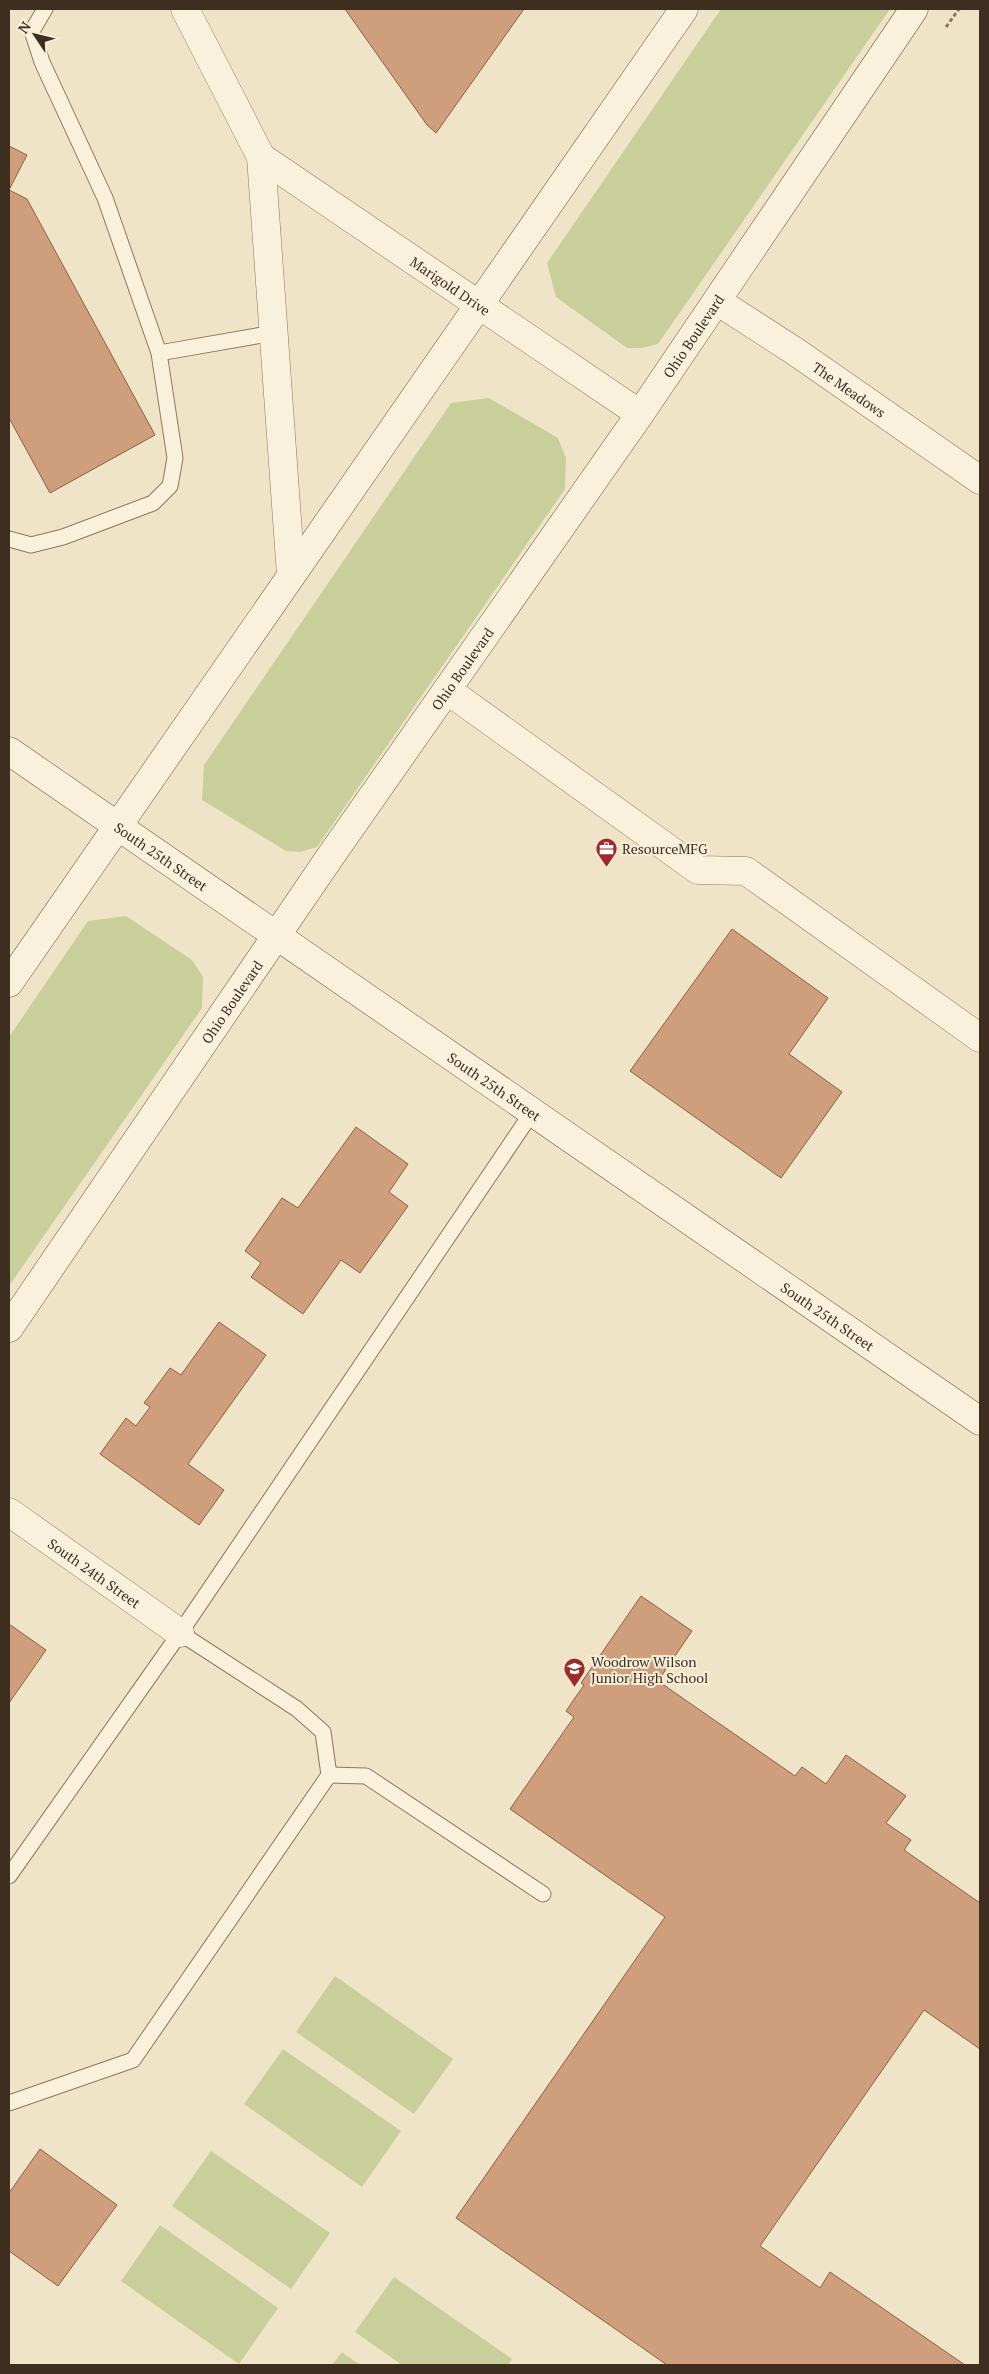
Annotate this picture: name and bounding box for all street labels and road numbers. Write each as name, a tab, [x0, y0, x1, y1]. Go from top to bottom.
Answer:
street label: Marigold Drive	[407, 252, 494, 319]
street label: Ohio Boulevard	[658, 290, 728, 381]
street label: The Meadows	[809, 357, 890, 421]
street label: Ohio Boulevard	[426, 623, 498, 714]
street label: South 25th Street	[111, 817, 212, 895]
street label: Ohio Boulevard	[196, 956, 267, 1047]
street label: South 25th Street	[444, 1047, 546, 1125]
street label: South 25th Street	[778, 1277, 879, 1355]
street label: South 24th Street	[45, 1533, 145, 1612]

